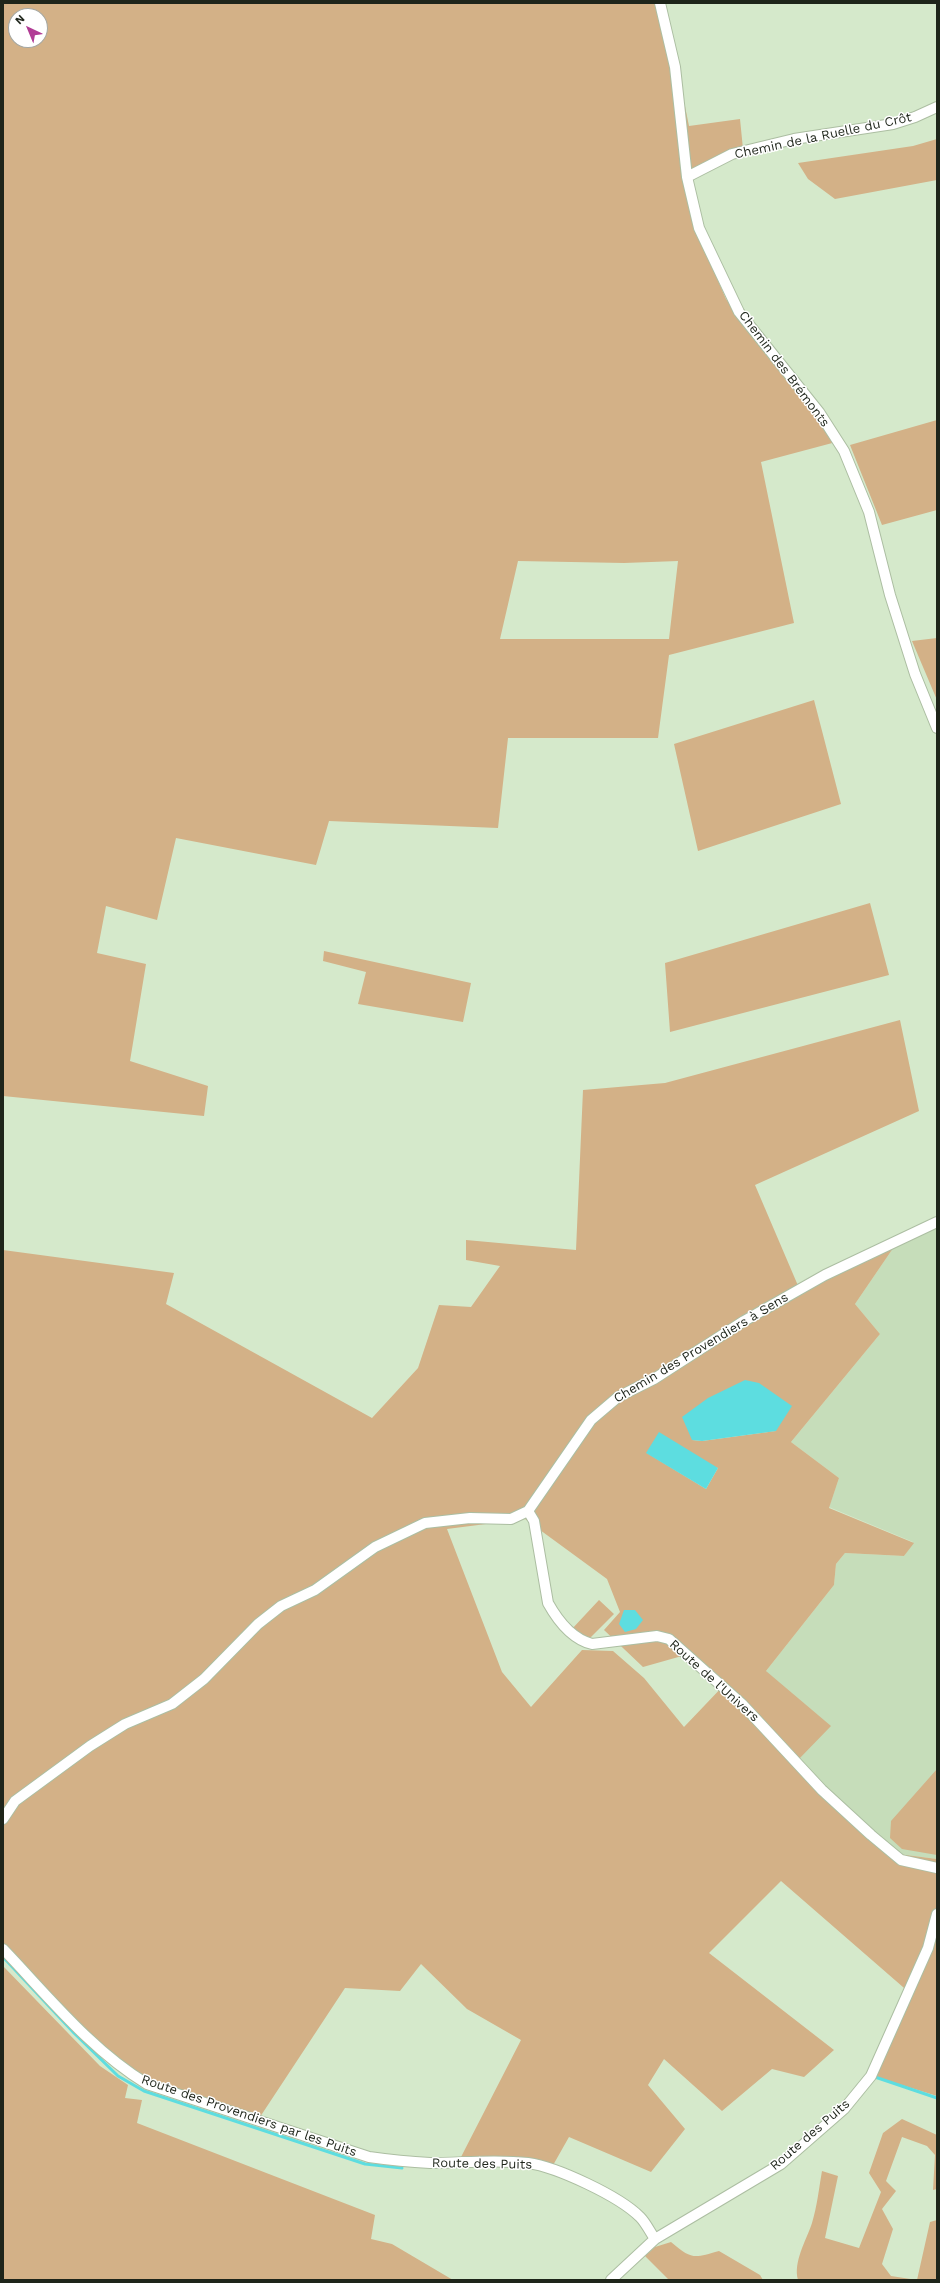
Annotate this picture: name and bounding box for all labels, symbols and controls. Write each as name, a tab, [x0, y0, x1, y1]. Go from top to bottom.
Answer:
north arrow	[8, 8, 48, 48]
text: N	[13, 12, 27, 27]
street label: Chemin de la Ruelle du Crôt	[733, 110, 913, 162]
street label: Chemin des Brémonts	[735, 308, 833, 430]
street label: Chemin des Provendiers à Sens	[611, 1290, 791, 1406]
street label: Route de l'Univers	[666, 1637, 762, 1725]
street label: Route des Provendiers par les Puits	[139, 2072, 359, 2160]
street label: Route des Puits	[767, 2096, 853, 2174]
street label: Route des Puits	[432, 2155, 532, 2173]

